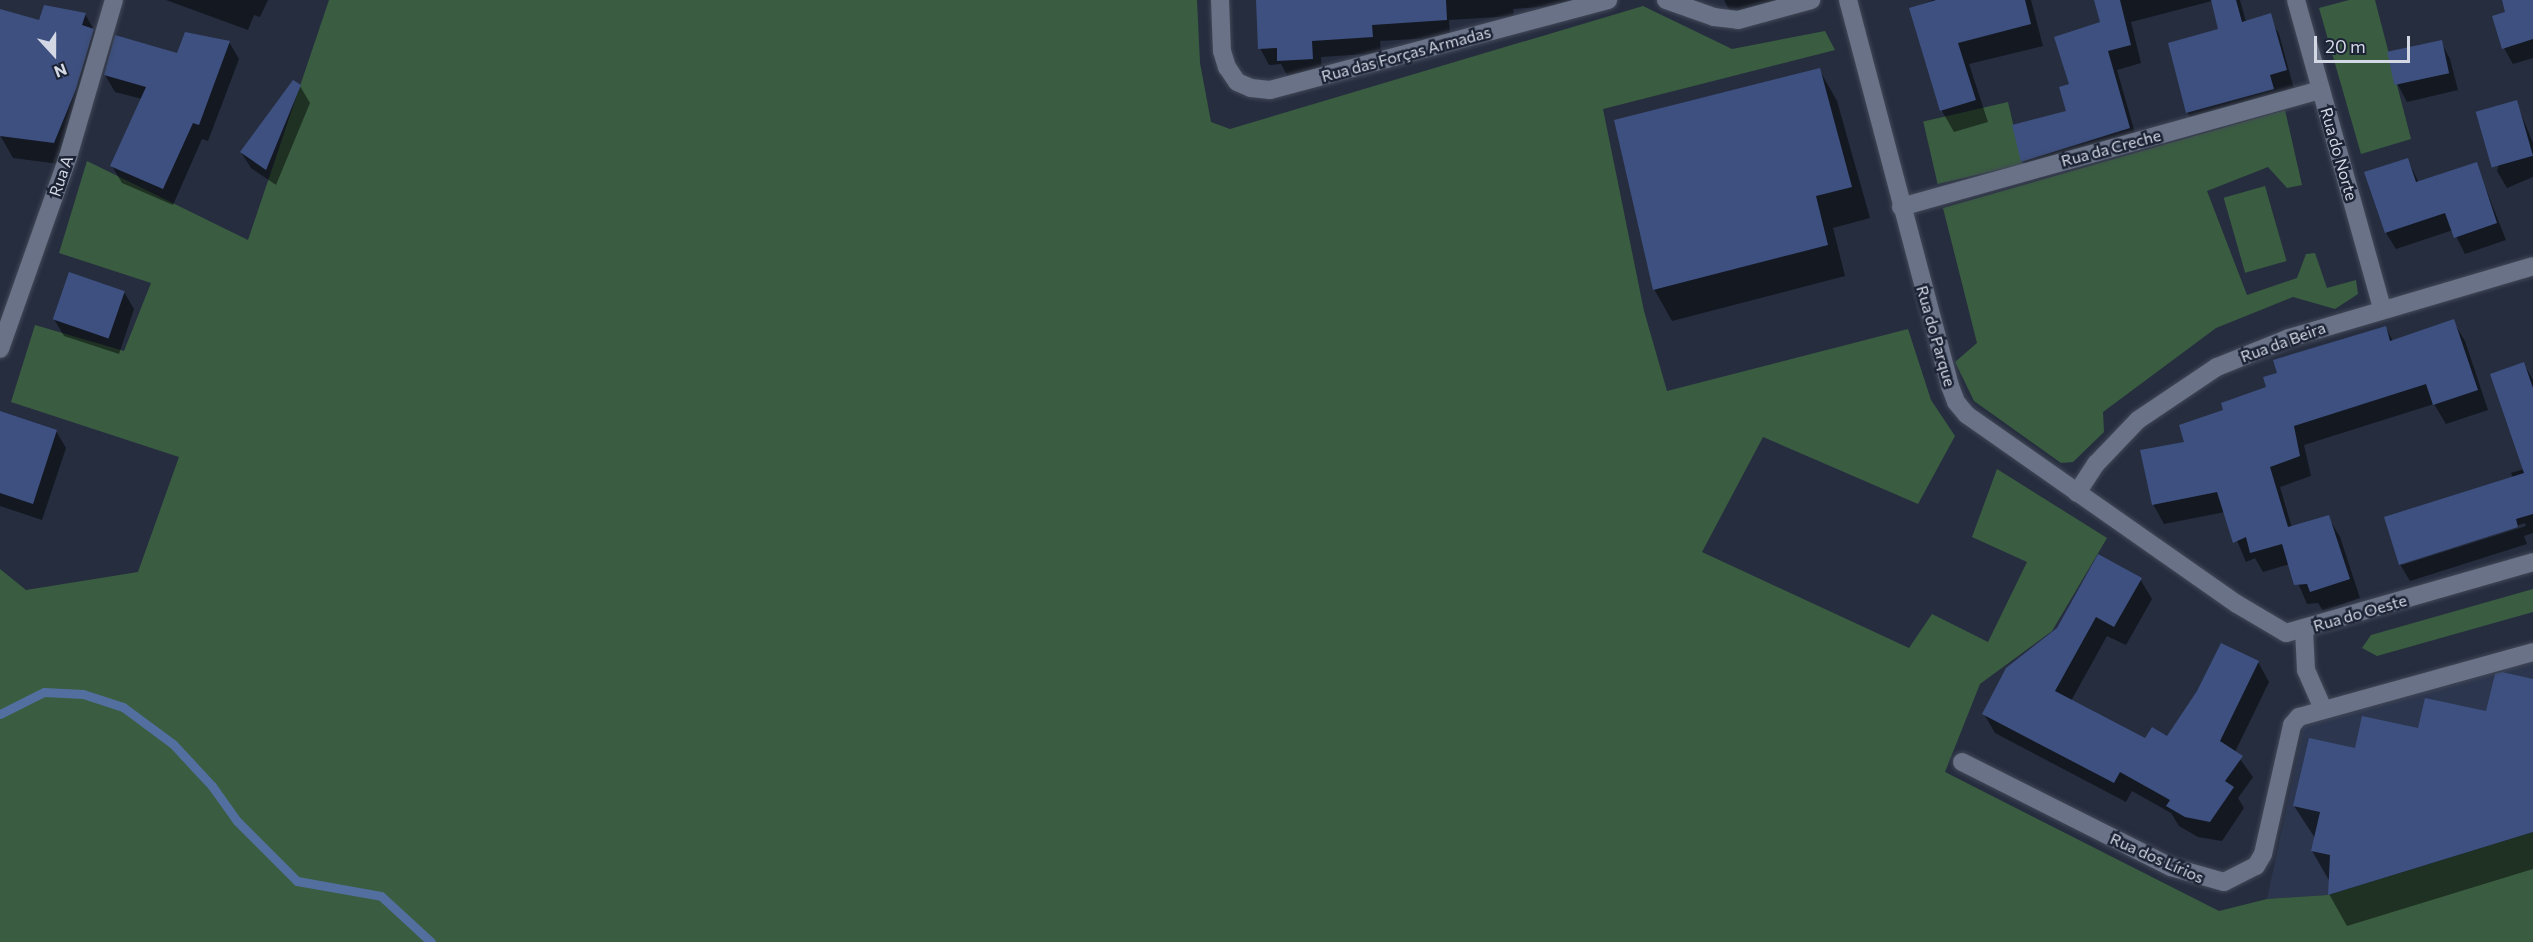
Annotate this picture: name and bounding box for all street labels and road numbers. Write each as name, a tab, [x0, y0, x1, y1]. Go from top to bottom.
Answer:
street label: Rua das Forças Armadas	[1319, 22, 1493, 86]
street label: Rua do Norte	[2317, 105, 2361, 203]
street label: Rua da Creche	[2059, 125, 2163, 171]
street label: Rua A	[45, 153, 77, 199]
street label: Rua do Parque	[1912, 283, 1960, 389]
street label: Rua da Beira	[2238, 318, 2328, 366]
street label: Rua do Oeste	[2311, 590, 2409, 636]
street label: Rua dos Lírios	[2107, 829, 2207, 887]

